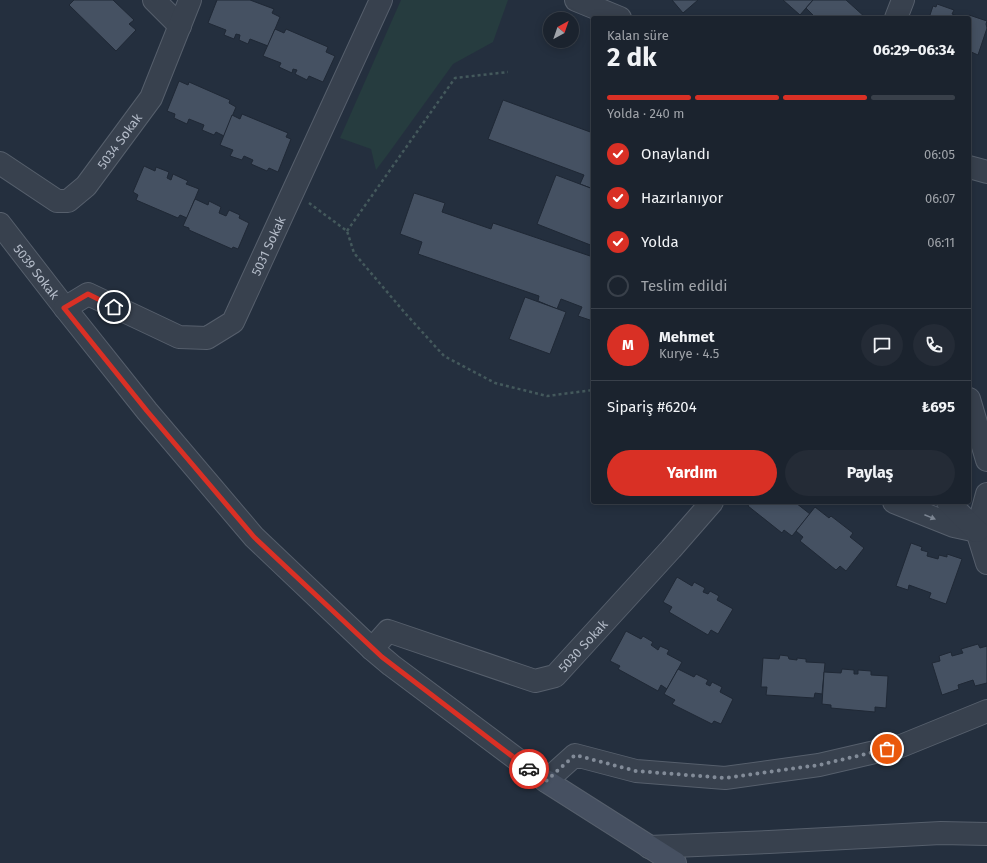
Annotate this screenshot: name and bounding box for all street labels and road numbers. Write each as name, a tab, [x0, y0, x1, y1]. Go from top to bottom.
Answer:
street label: 5034 Sokak	[94, 110, 145, 172]
street label: 5031 Sokak	[248, 213, 288, 278]
street label: 5039 Sokak	[11, 241, 63, 302]
street label: 5030 Sokak	[555, 616, 611, 675]

